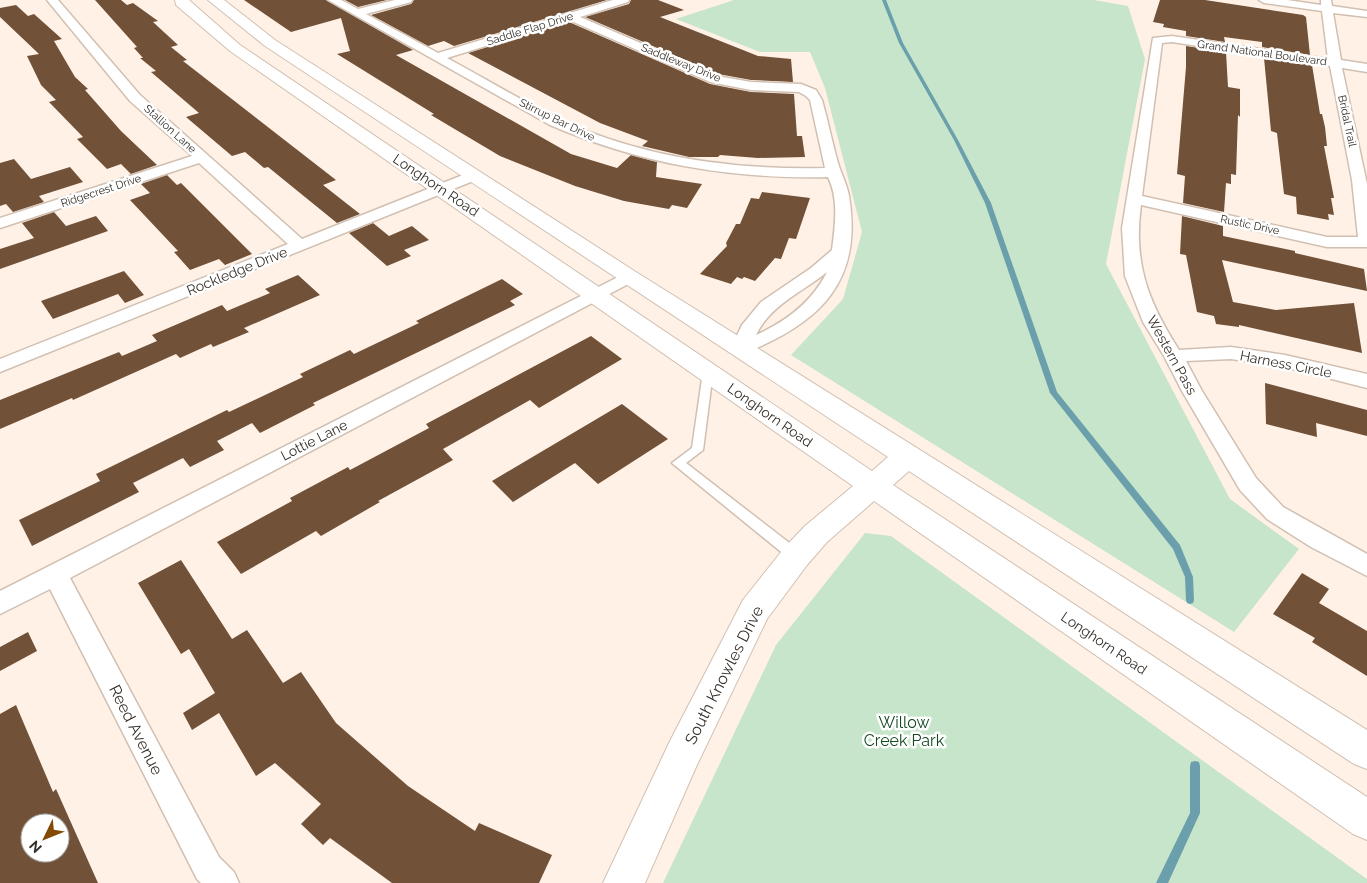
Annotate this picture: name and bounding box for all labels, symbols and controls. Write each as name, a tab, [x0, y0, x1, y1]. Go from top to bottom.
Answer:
street label: Saddle Flap Drive	[485, 9, 575, 48]
street label: Grand National Boulevard	[1196, 37, 1328, 69]
street label: Saddleway Drive	[639, 41, 723, 85]
street label: Bridal Trail	[1335, 94, 1359, 148]
street label: Stirrup Bar Drive	[517, 96, 597, 144]
street label: Stallion Lane	[141, 102, 199, 156]
street label: Longhorn Road	[390, 150, 482, 220]
street label: Ridgecrest Drive	[59, 172, 143, 210]
street label: Rustic Drive	[1219, 212, 1281, 238]
street label: Rockledge Drive	[184, 244, 290, 298]
street label: Western Pass	[1144, 313, 1200, 398]
street label: Harness Circle	[1239, 347, 1333, 381]
street label: Longhorn Road	[725, 380, 815, 450]
street label: Lottie Lane	[278, 416, 350, 464]
street label: South Knowles Drive	[681, 602, 767, 748]
street label: Longhorn Road	[1058, 608, 1150, 678]
street label: Reed Avenue	[105, 682, 167, 778]
park label: Willow Creek Park	[864, 713, 945, 750]
north arrow	[20, 813, 70, 863]
text: N	[26, 838, 45, 856]

